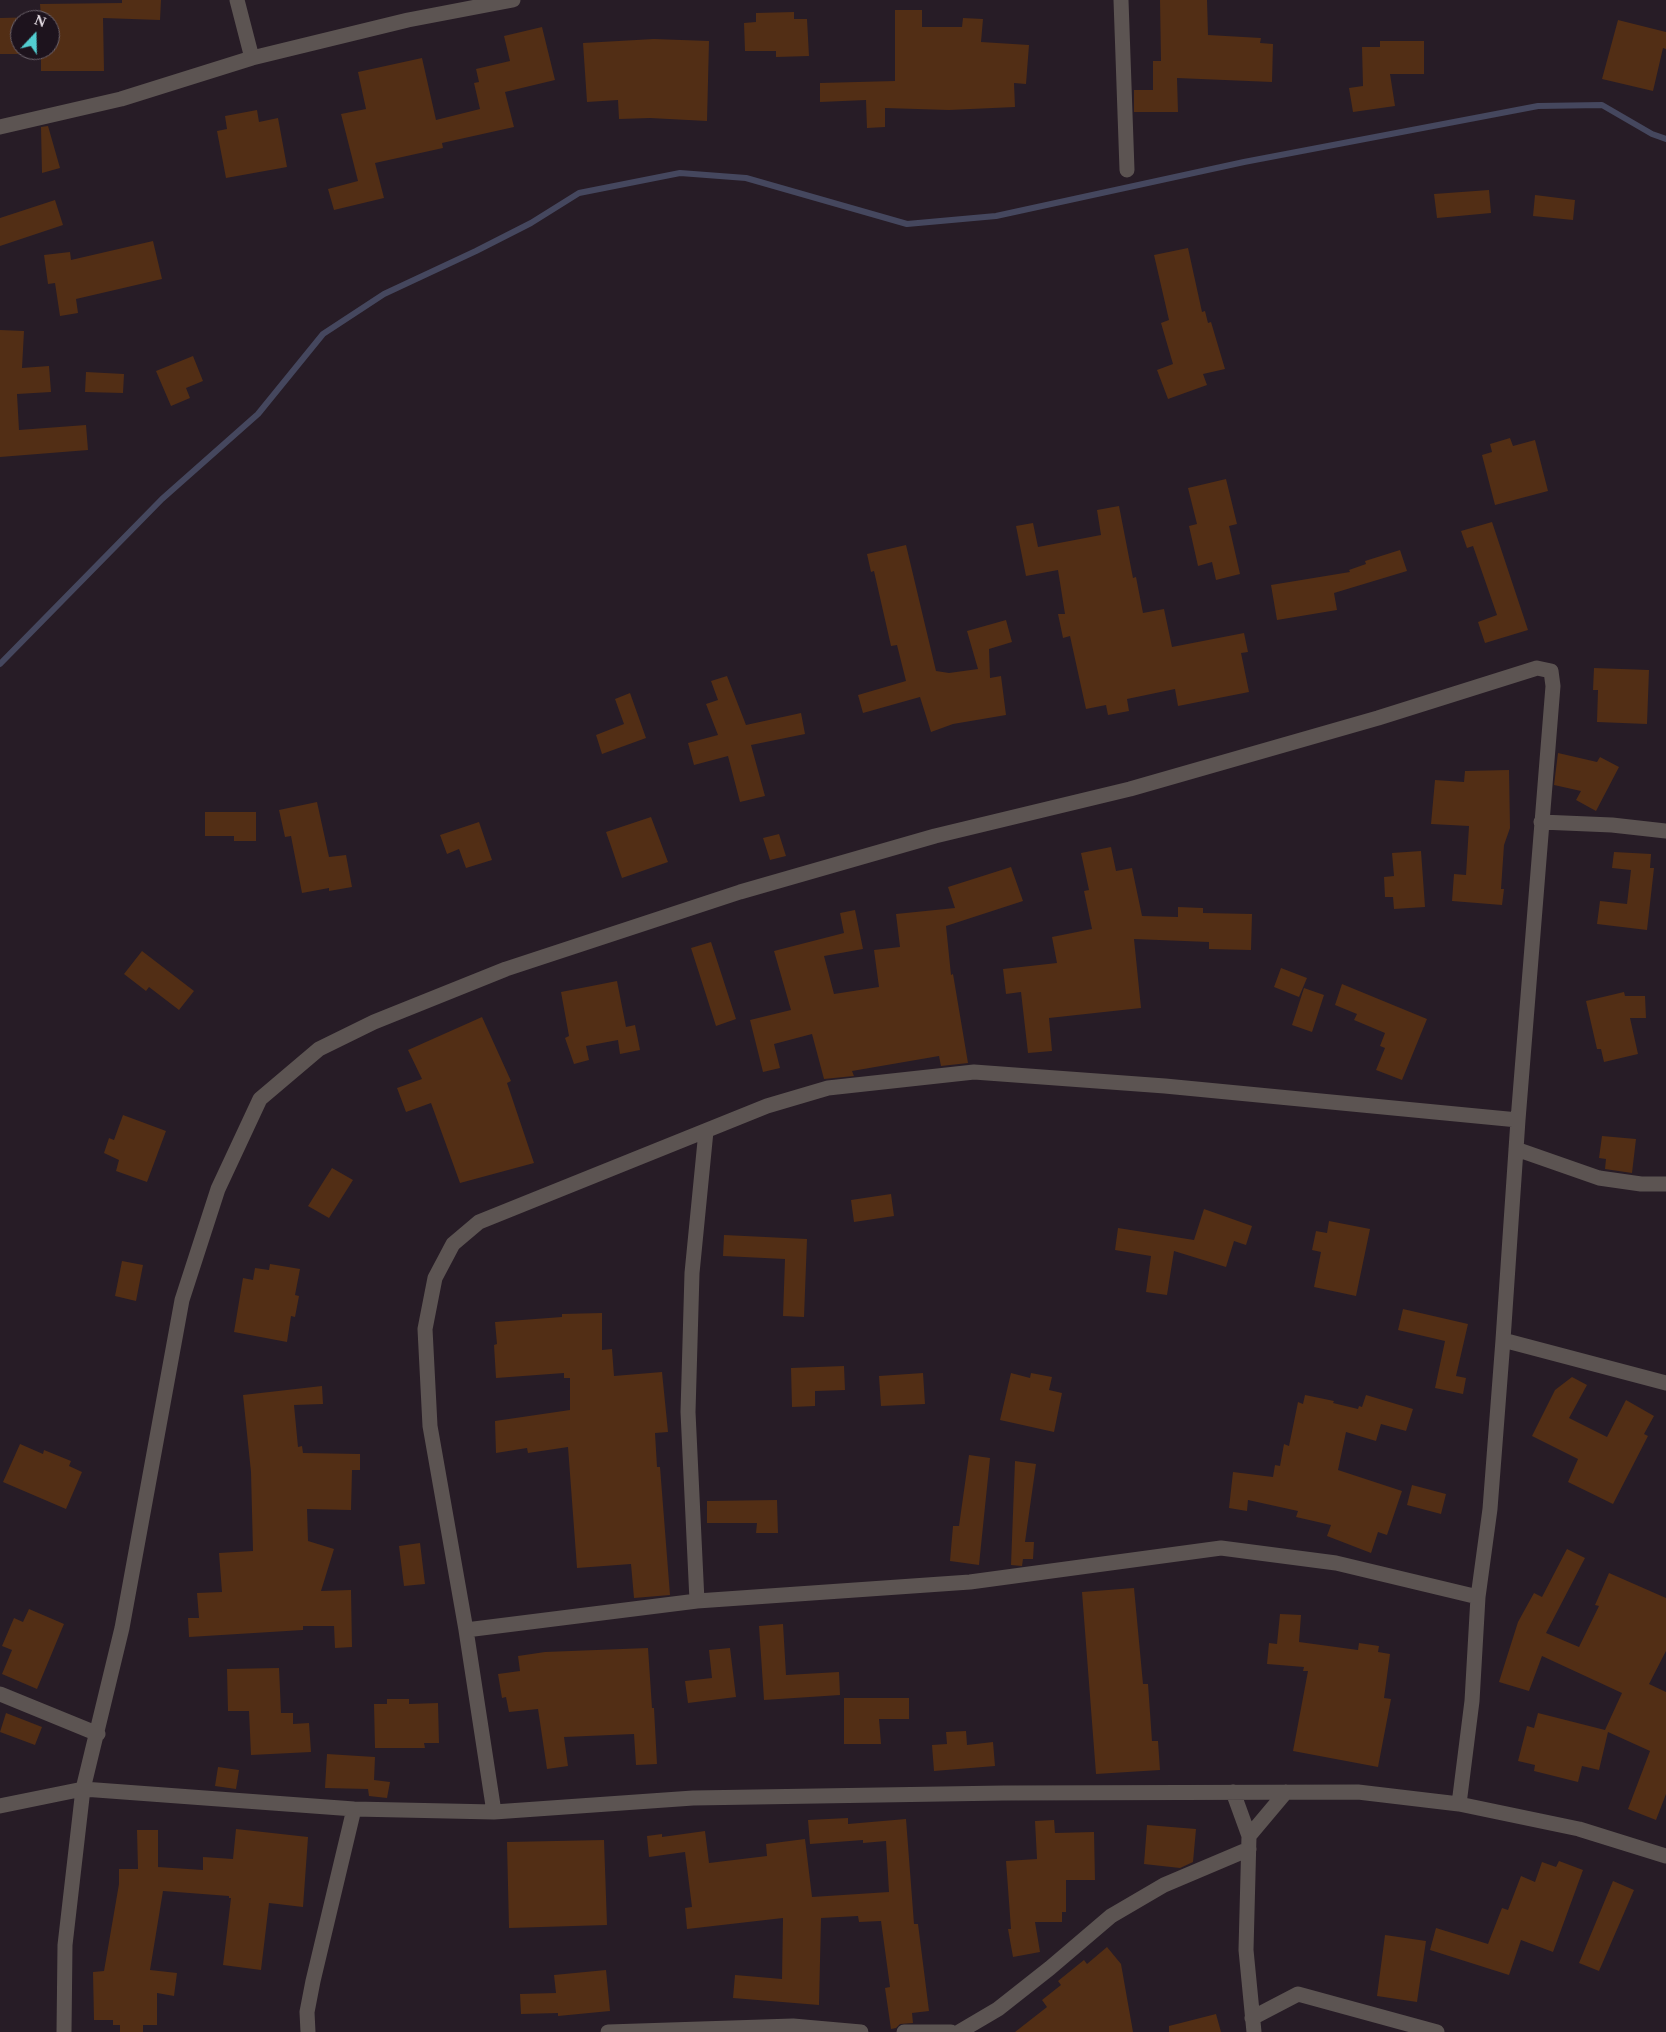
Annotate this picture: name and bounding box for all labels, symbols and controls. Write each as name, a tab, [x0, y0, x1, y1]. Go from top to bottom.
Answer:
north arrow	[10, 10, 60, 60]
text: N	[31, 10, 49, 33]

